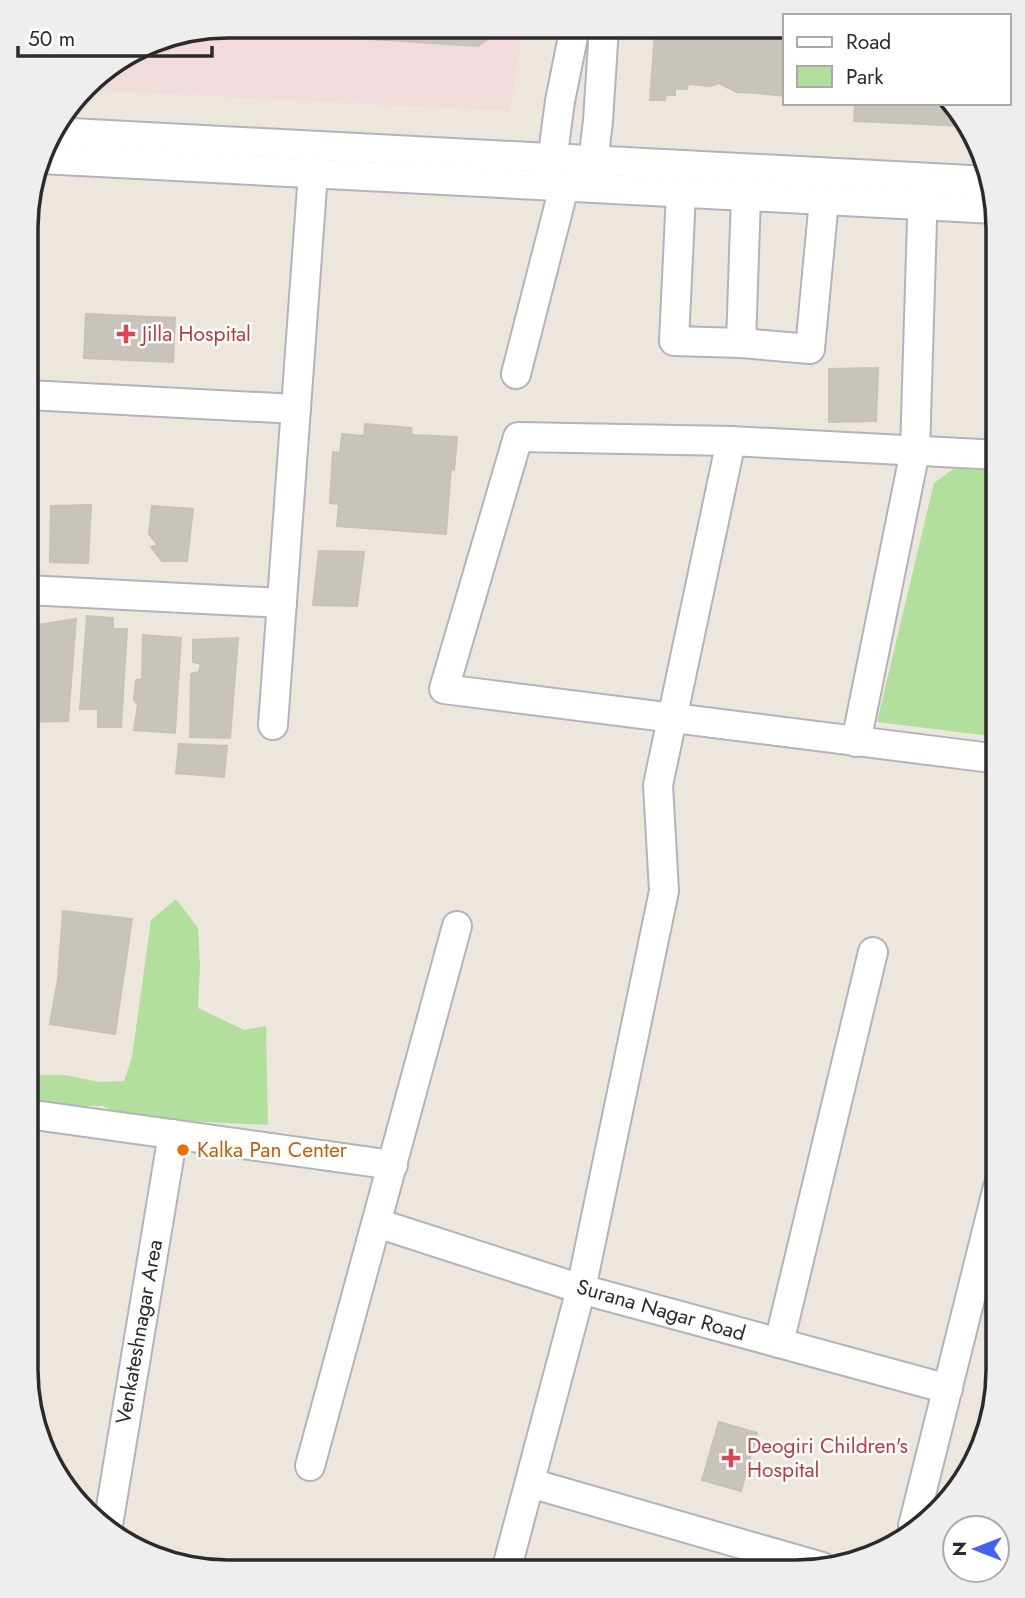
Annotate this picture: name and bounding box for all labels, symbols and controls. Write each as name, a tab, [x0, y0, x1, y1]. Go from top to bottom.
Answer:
scale bar	[18, 14, 212, 58]
legend	[783, 14, 1011, 105]
text: 50 m	[28, 24, 75, 54]
text: Road	[846, 27, 891, 57]
text: Park	[846, 62, 884, 92]
place label: Jilla Hospital	[139, 319, 251, 349]
marker: Jilla Hospital	[116, 324, 136, 344]
place label: Kalka Pan Center	[197, 1135, 348, 1165]
marker: Kalka Pan Center	[175, 1142, 191, 1158]
street label: Venkateshnagar Area	[108, 1237, 170, 1427]
street label: Surana Nagar Road	[573, 1272, 749, 1348]
place label: Deogiri Children's Hospital	[747, 1431, 908, 1485]
marker: Deogiri Children's Hospital	[721, 1448, 741, 1468]
north arrow	[941, 1514, 1011, 1584]
text: N	[946, 1541, 973, 1557]

